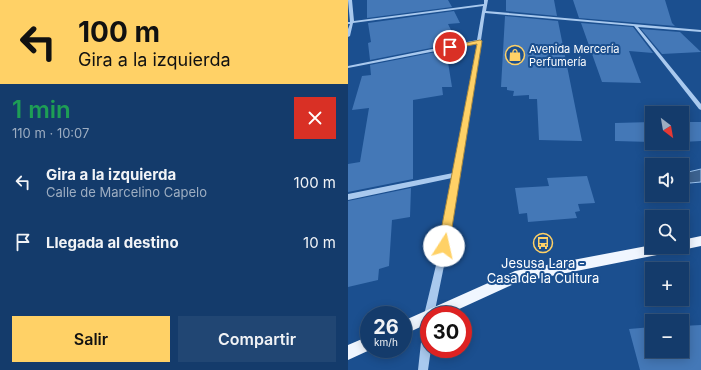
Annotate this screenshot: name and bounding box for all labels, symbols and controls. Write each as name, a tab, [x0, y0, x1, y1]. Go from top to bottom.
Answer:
text: 100 m	[78, 15, 160, 49]
icon: left	[12, 16, 64, 68]
pin	[433, 30, 467, 64]
icon: arrive	[439, 36, 461, 58]
place label: Avenida Mercería Perfumería	[529, 42, 620, 69]
shop icon: Avenida Mercería Perfumería	[504, 44, 526, 66]
text: Gira a la izquierda	[78, 49, 231, 70]
text: 1 min	[12, 95, 71, 124]
button: close	[294, 97, 336, 139]
north arrow	[645, 106, 689, 150]
map controls	[645, 106, 689, 358]
text: 110 m · 10:07	[12, 125, 89, 141]
button: sound	[645, 158, 689, 202]
text: Gira a la izquierda	[46, 165, 176, 184]
icon: left	[12, 171, 34, 193]
text: 100 m	[294, 173, 336, 192]
text: Calle de Marcelino Capelo	[46, 184, 207, 200]
button: search	[645, 210, 689, 254]
position arrow	[423, 225, 465, 267]
icon: arrive	[12, 231, 34, 253]
bus stop icon: Jesusa Lara - Casa de la Cultura	[532, 232, 554, 254]
text: Llegada al destino	[46, 233, 179, 252]
text: 10 m	[303, 233, 336, 252]
place label: Jesusa Lara - Casa de la Cultura	[487, 255, 599, 286]
button: +	[645, 262, 689, 306]
speed limit sign: 30	[420, 306, 472, 358]
button: −	[645, 314, 689, 358]
text: 26	[373, 315, 399, 339]
button: Salir	[12, 316, 170, 362]
button: Compartir	[178, 316, 336, 362]
text: km/h	[374, 336, 398, 348]

